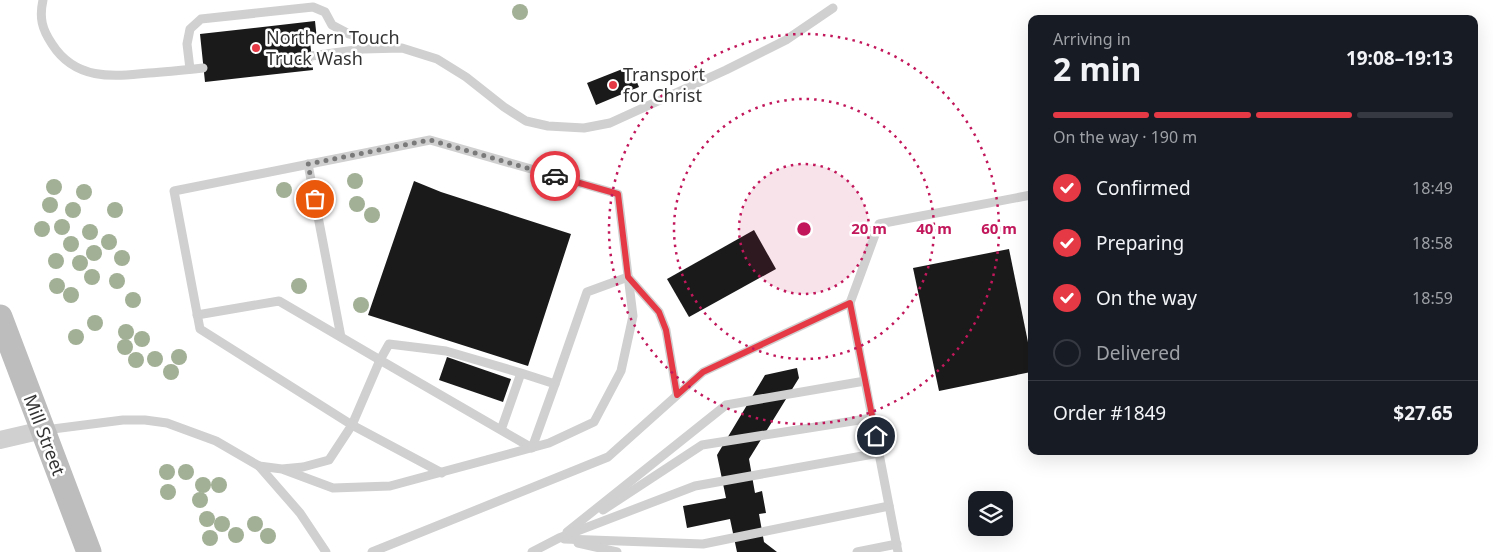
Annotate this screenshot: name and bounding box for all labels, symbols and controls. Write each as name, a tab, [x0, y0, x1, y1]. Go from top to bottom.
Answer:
place label: Northern Touch Truck Wash	[266, 25, 400, 70]
text: Arriving in	[1053, 28, 1131, 50]
marker: Northern Touch Truck Wash	[250, 42, 262, 54]
text: 19:08–19:13	[1346, 45, 1453, 71]
text: 2 min	[1053, 47, 1141, 90]
place label: Transport for Christ	[623, 62, 705, 107]
marker: Transport for Christ	[607, 79, 619, 91]
text: On the way · 190 m	[1053, 126, 1197, 148]
courier	[530, 151, 580, 201]
icon: car	[541, 162, 569, 190]
icon: check	[1053, 174, 1081, 202]
text: Confirmed	[1096, 175, 1191, 201]
text: 18:49	[1412, 177, 1453, 199]
pin	[294, 178, 336, 220]
icon: bag	[301, 185, 329, 213]
text: 20 m	[851, 218, 887, 238]
text: 40 m	[916, 218, 952, 238]
text: 60 m	[981, 218, 1017, 238]
centre of rings	[795, 220, 813, 238]
icon: check	[1053, 229, 1081, 257]
text: Preparing	[1096, 230, 1184, 256]
text: 18:58	[1412, 232, 1453, 254]
icon: check	[1053, 284, 1081, 312]
text: On the way	[1096, 285, 1197, 311]
text: 18:59	[1412, 287, 1453, 309]
text: Delivered	[1096, 340, 1181, 366]
street label: Mill Street	[18, 391, 72, 479]
text: Order #1849	[1053, 400, 1166, 426]
text: $27.65	[1393, 400, 1453, 426]
pin	[855, 415, 897, 457]
icon: home	[862, 422, 890, 450]
map controls	[968, 491, 1013, 536]
button: layers	[968, 491, 1013, 536]

